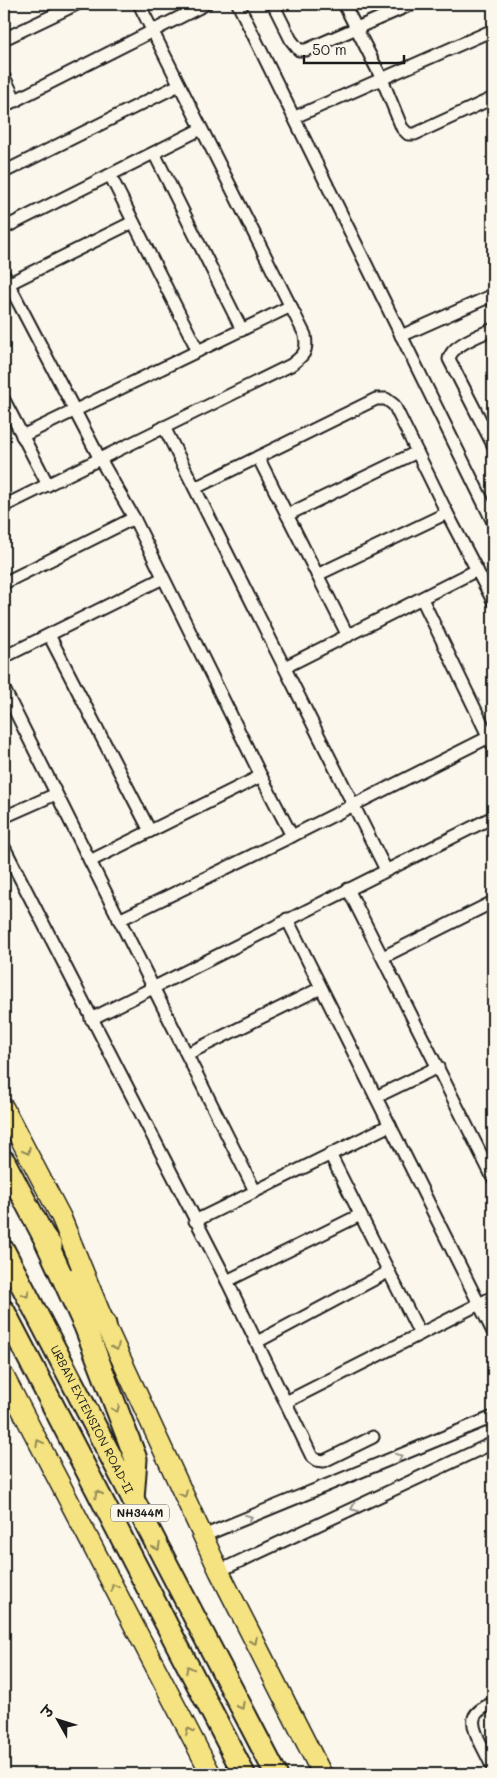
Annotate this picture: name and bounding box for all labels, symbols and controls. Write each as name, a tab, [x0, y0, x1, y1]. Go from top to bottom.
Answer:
scale bar	[304, 32, 404, 64]
text: 50 m	[312, 39, 347, 59]
one-way arrow	[20, 1146, 30, 1155]
one-way arrow	[20, 1289, 30, 1298]
street label: URBAN EXTENSION ROAD-II	[47, 1342, 138, 1496]
one-way arrow	[109, 1342, 120, 1351]
one-way arrow	[110, 1404, 121, 1413]
one-way arrow	[35, 1439, 45, 1448]
one-way arrow	[394, 1452, 403, 1463]
one-way arrow	[178, 1489, 188, 1498]
one-way arrow	[95, 1490, 105, 1499]
one-way arrow	[350, 1502, 359, 1513]
road number: NH344M	[111, 1505, 169, 1522]
one-way arrow	[244, 1514, 253, 1524]
one-way arrow	[151, 1542, 161, 1551]
one-way arrow	[110, 1583, 120, 1592]
one-way arrow	[248, 1635, 258, 1644]
one-way arrow	[186, 1665, 196, 1674]
north arrow	[32, 1696, 82, 1746]
text: उ	[36, 1701, 59, 1723]
one-way arrow	[235, 1701, 245, 1710]
one-way arrow	[185, 1727, 195, 1736]

